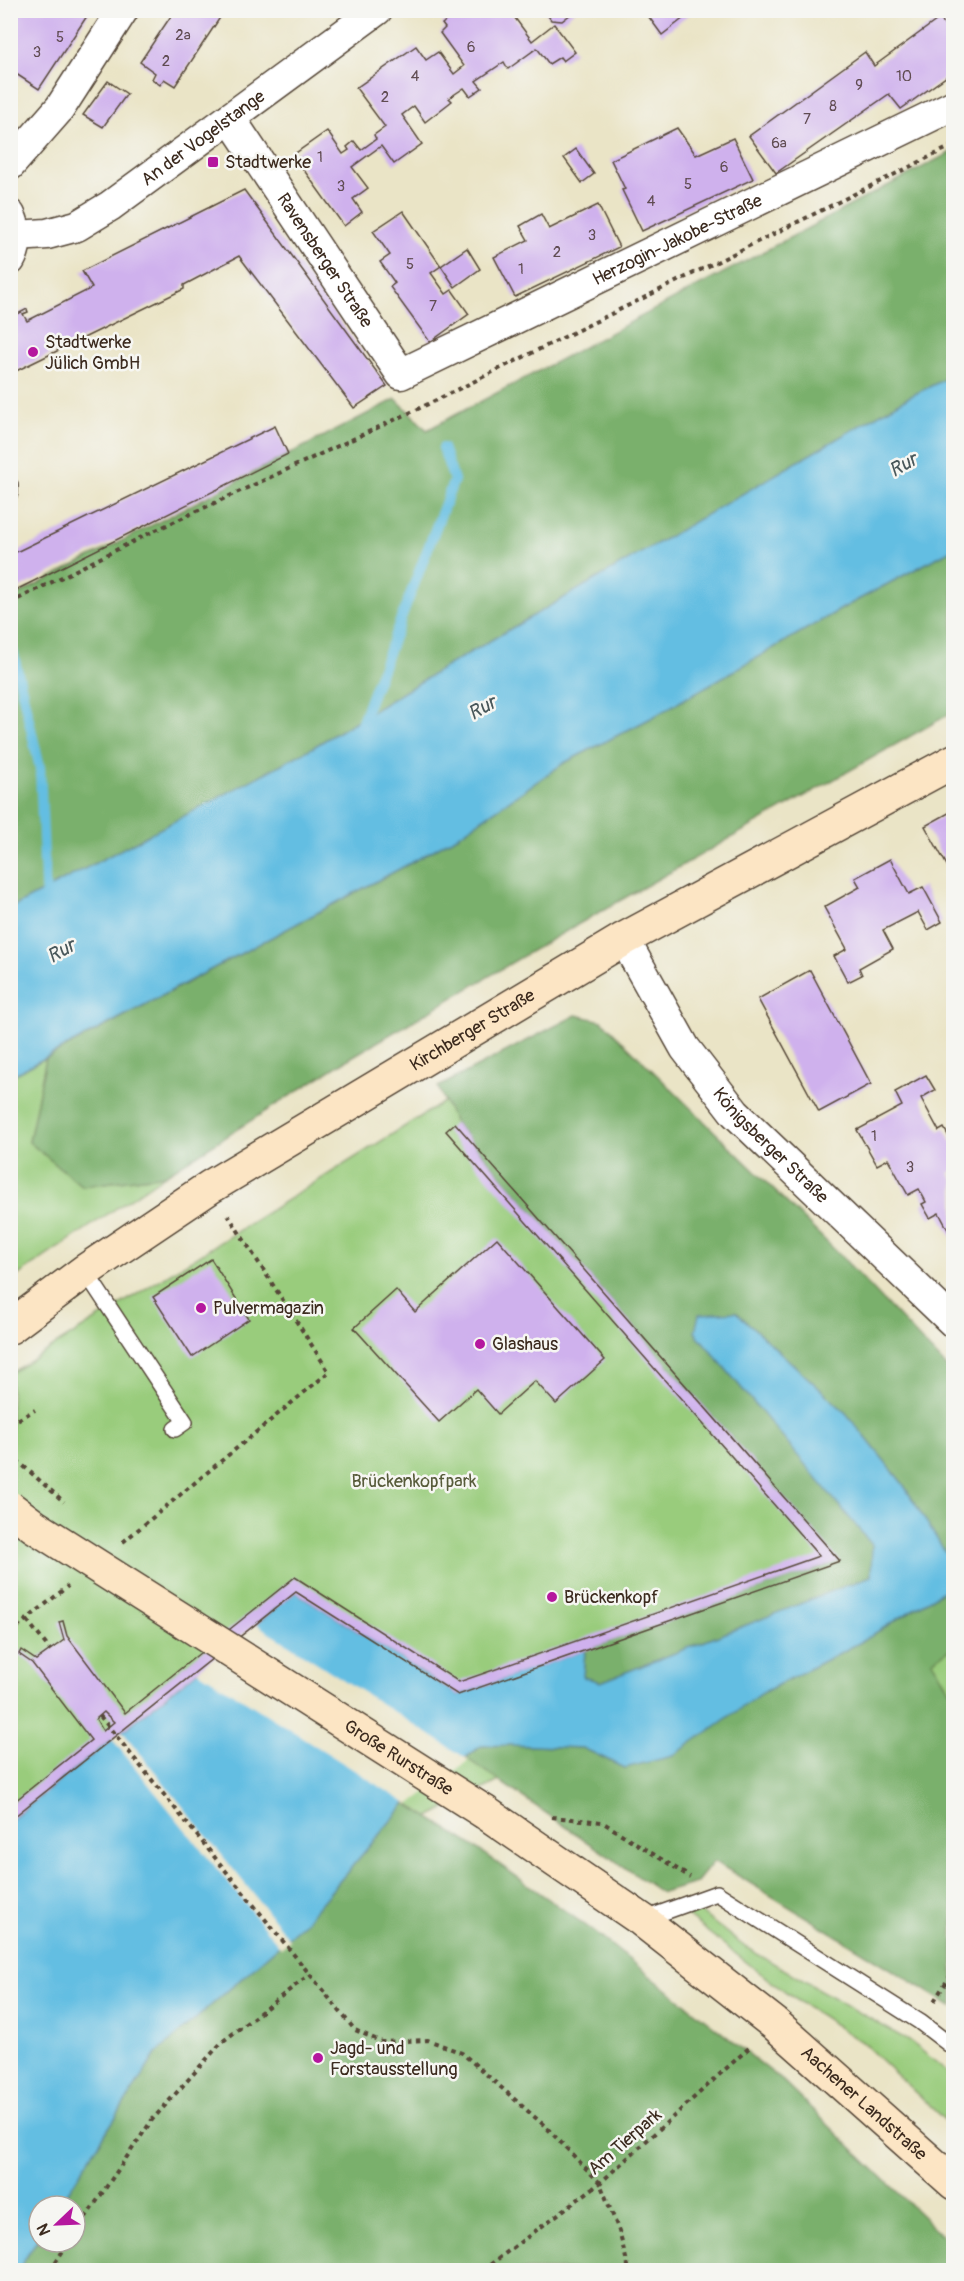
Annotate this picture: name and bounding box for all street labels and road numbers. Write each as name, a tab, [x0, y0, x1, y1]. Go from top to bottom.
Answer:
street label: An der Vogelstange	[136, 85, 270, 191]
street label: Ravensberger Straße	[272, 189, 378, 332]
street label: Herzogin-Jakobe-Straße	[589, 189, 766, 291]
street label: Kirchberger Straße	[406, 983, 539, 1076]
street label: Königsberger Straße	[708, 1083, 834, 1208]
street label: Große Rurstraße	[340, 1714, 458, 1801]
street label: Aachener Landstraße	[796, 2041, 932, 2165]
street label: Am Tierpark	[583, 2103, 667, 2180]

